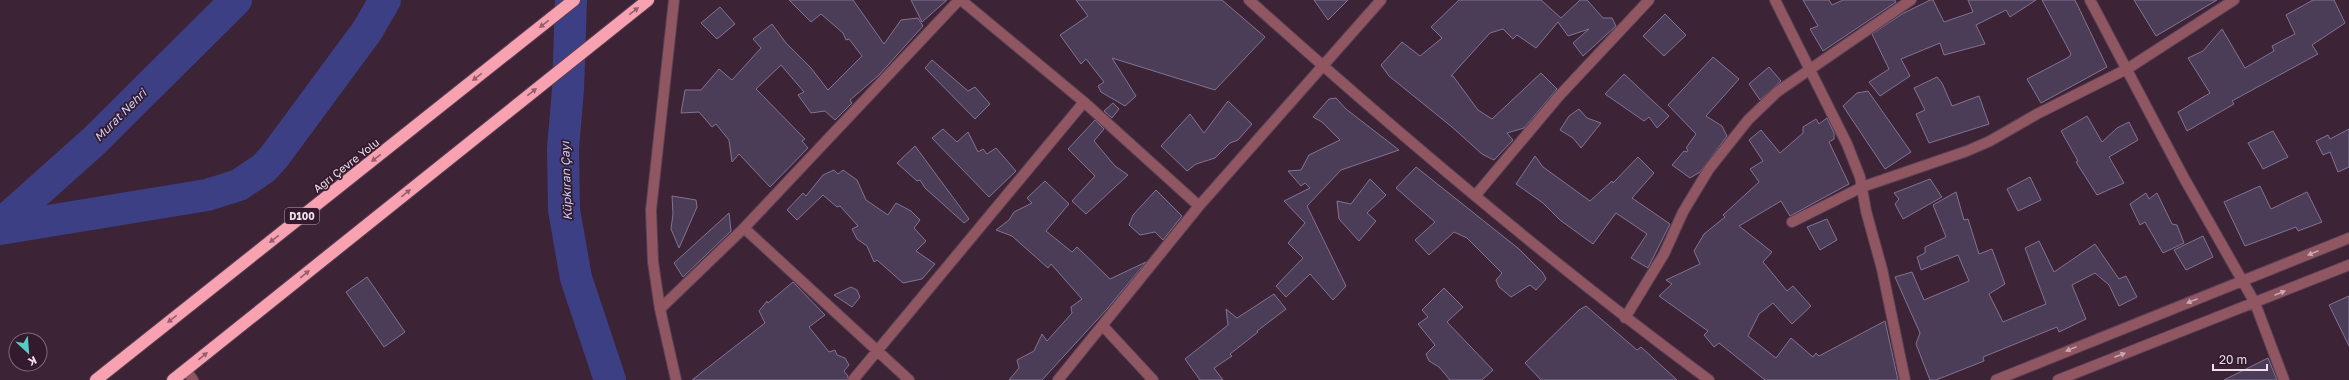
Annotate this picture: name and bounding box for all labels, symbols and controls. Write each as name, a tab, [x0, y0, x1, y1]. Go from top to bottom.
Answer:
one-way arrow	[629, 7, 640, 16]
one-way arrow	[538, 20, 549, 29]
one-way arrow	[472, 73, 483, 81]
water label: Murat Nehri	[91, 84, 151, 144]
one-way arrow	[527, 88, 538, 96]
street label: Ağrı Çevre Yolu	[310, 135, 382, 195]
water label: Küpkıran Çayı	[557, 140, 575, 221]
one-way arrow	[370, 153, 381, 162]
one-way arrow	[401, 188, 411, 197]
road number: D100	[285, 208, 319, 224]
one-way arrow	[268, 234, 279, 243]
one-way arrow	[2307, 250, 2318, 256]
one-way arrow	[299, 270, 310, 279]
one-way arrow	[2275, 289, 2287, 295]
one-way arrow	[2186, 299, 2198, 305]
one-way arrow	[167, 315, 178, 324]
north arrow	[8, 332, 48, 372]
one-way arrow	[2065, 346, 2077, 352]
scale bar	[2213, 346, 2267, 372]
one-way arrow	[198, 351, 209, 360]
one-way arrow	[2115, 351, 2127, 357]
text: 20 m	[2219, 352, 2247, 367]
text: K	[26, 354, 39, 369]

